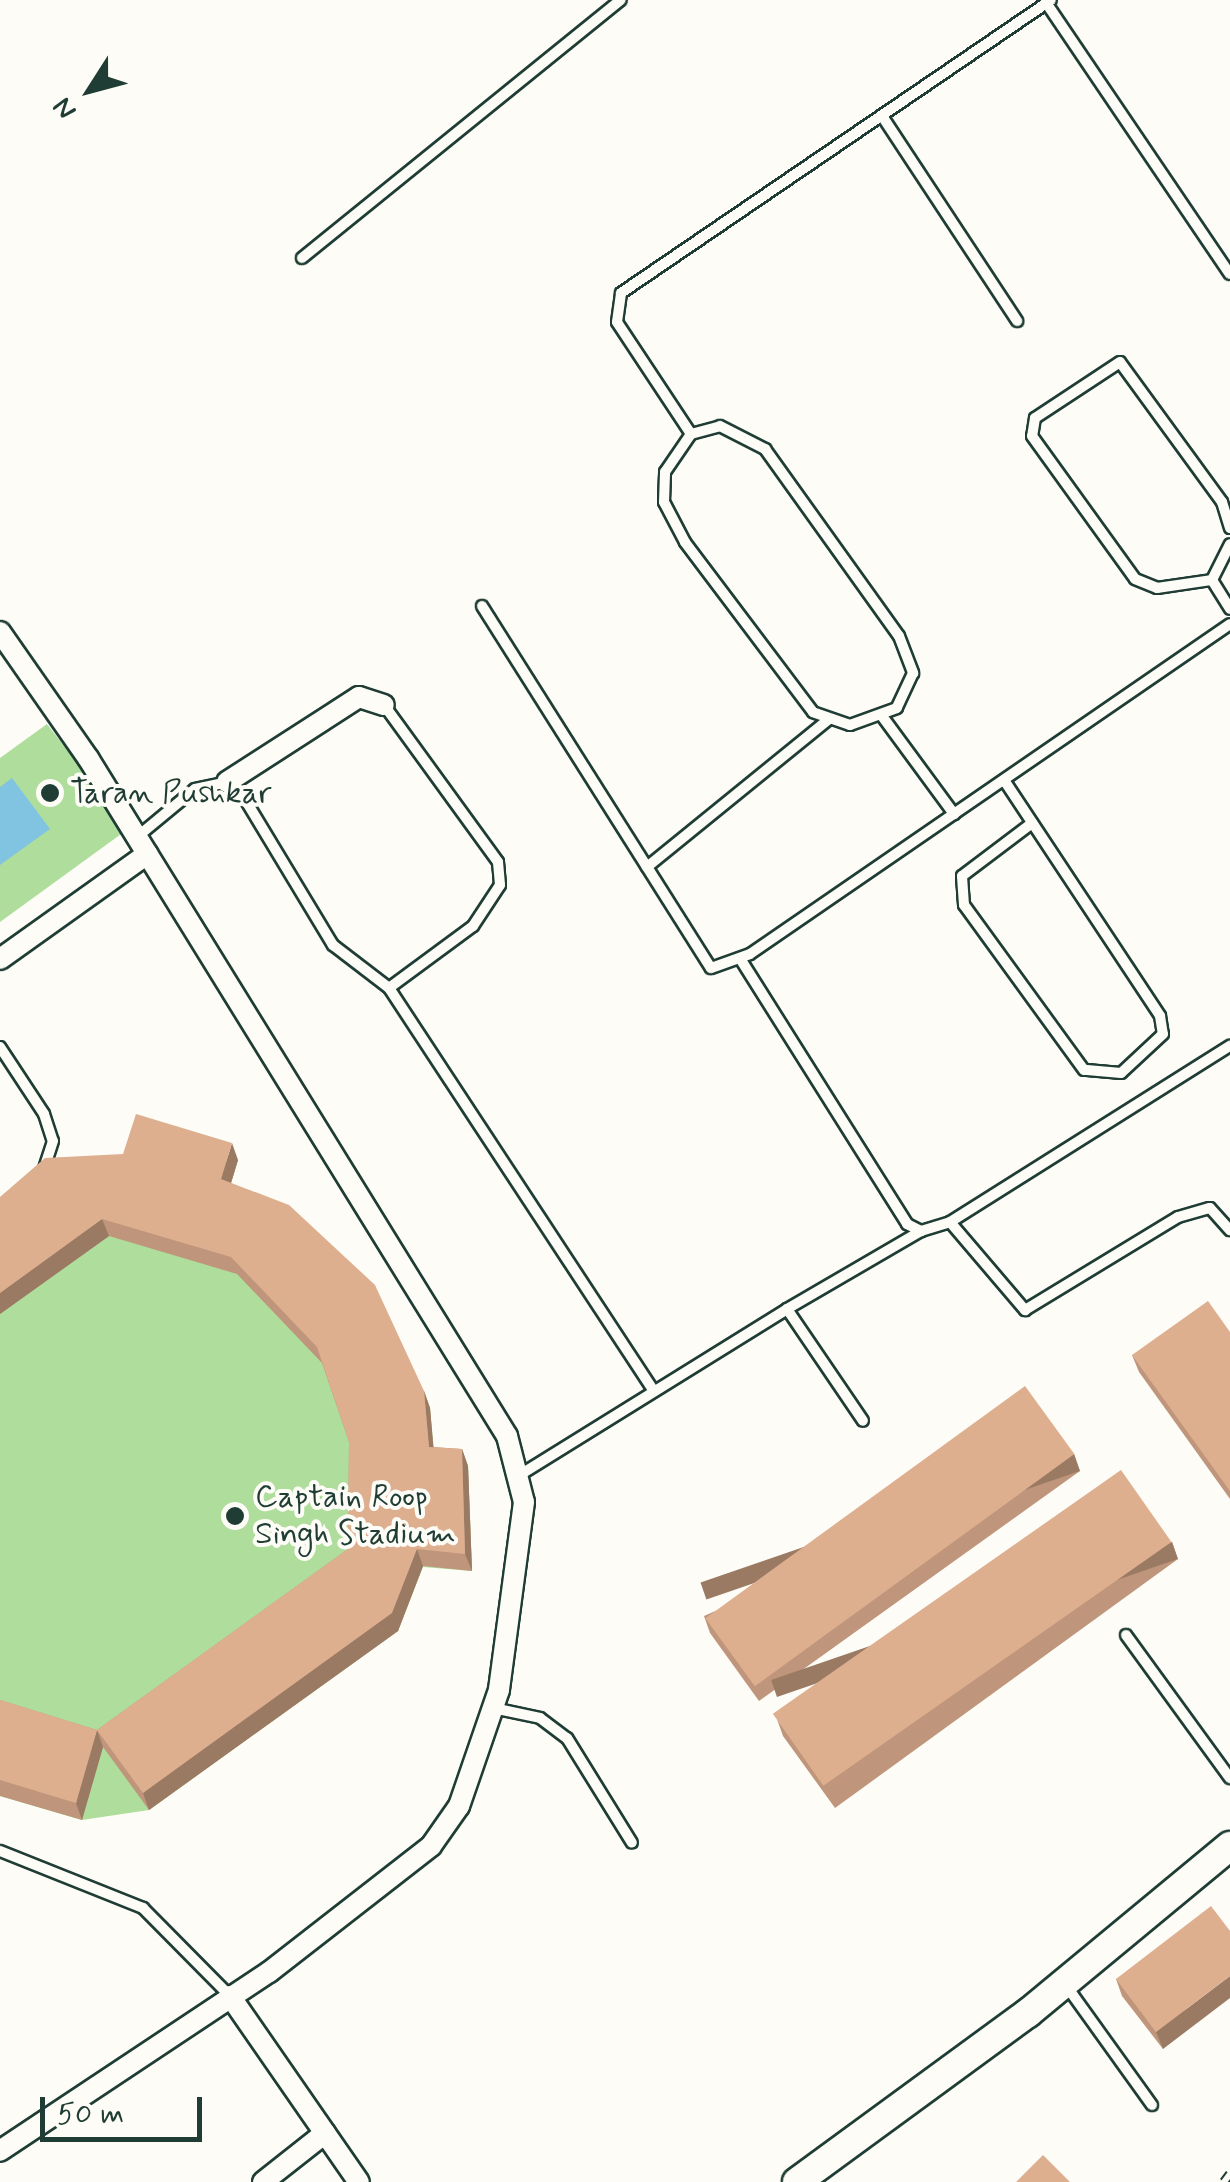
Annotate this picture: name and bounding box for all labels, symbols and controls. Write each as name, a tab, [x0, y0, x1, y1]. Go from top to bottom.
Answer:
north arrow	[40, 40, 140, 140]
text: N	[45, 90, 86, 126]
place label: Taran Pushkar	[70, 774, 268, 812]
marker: Taran Pushkar	[39, 782, 61, 804]
place label: Captain Roop Singh Stadium	[255, 1479, 451, 1554]
marker: Captain Roop Singh Stadium	[224, 1505, 246, 1527]
scale bar	[45, 2077, 208, 2139]
text: 50 m	[57, 2095, 124, 2134]

